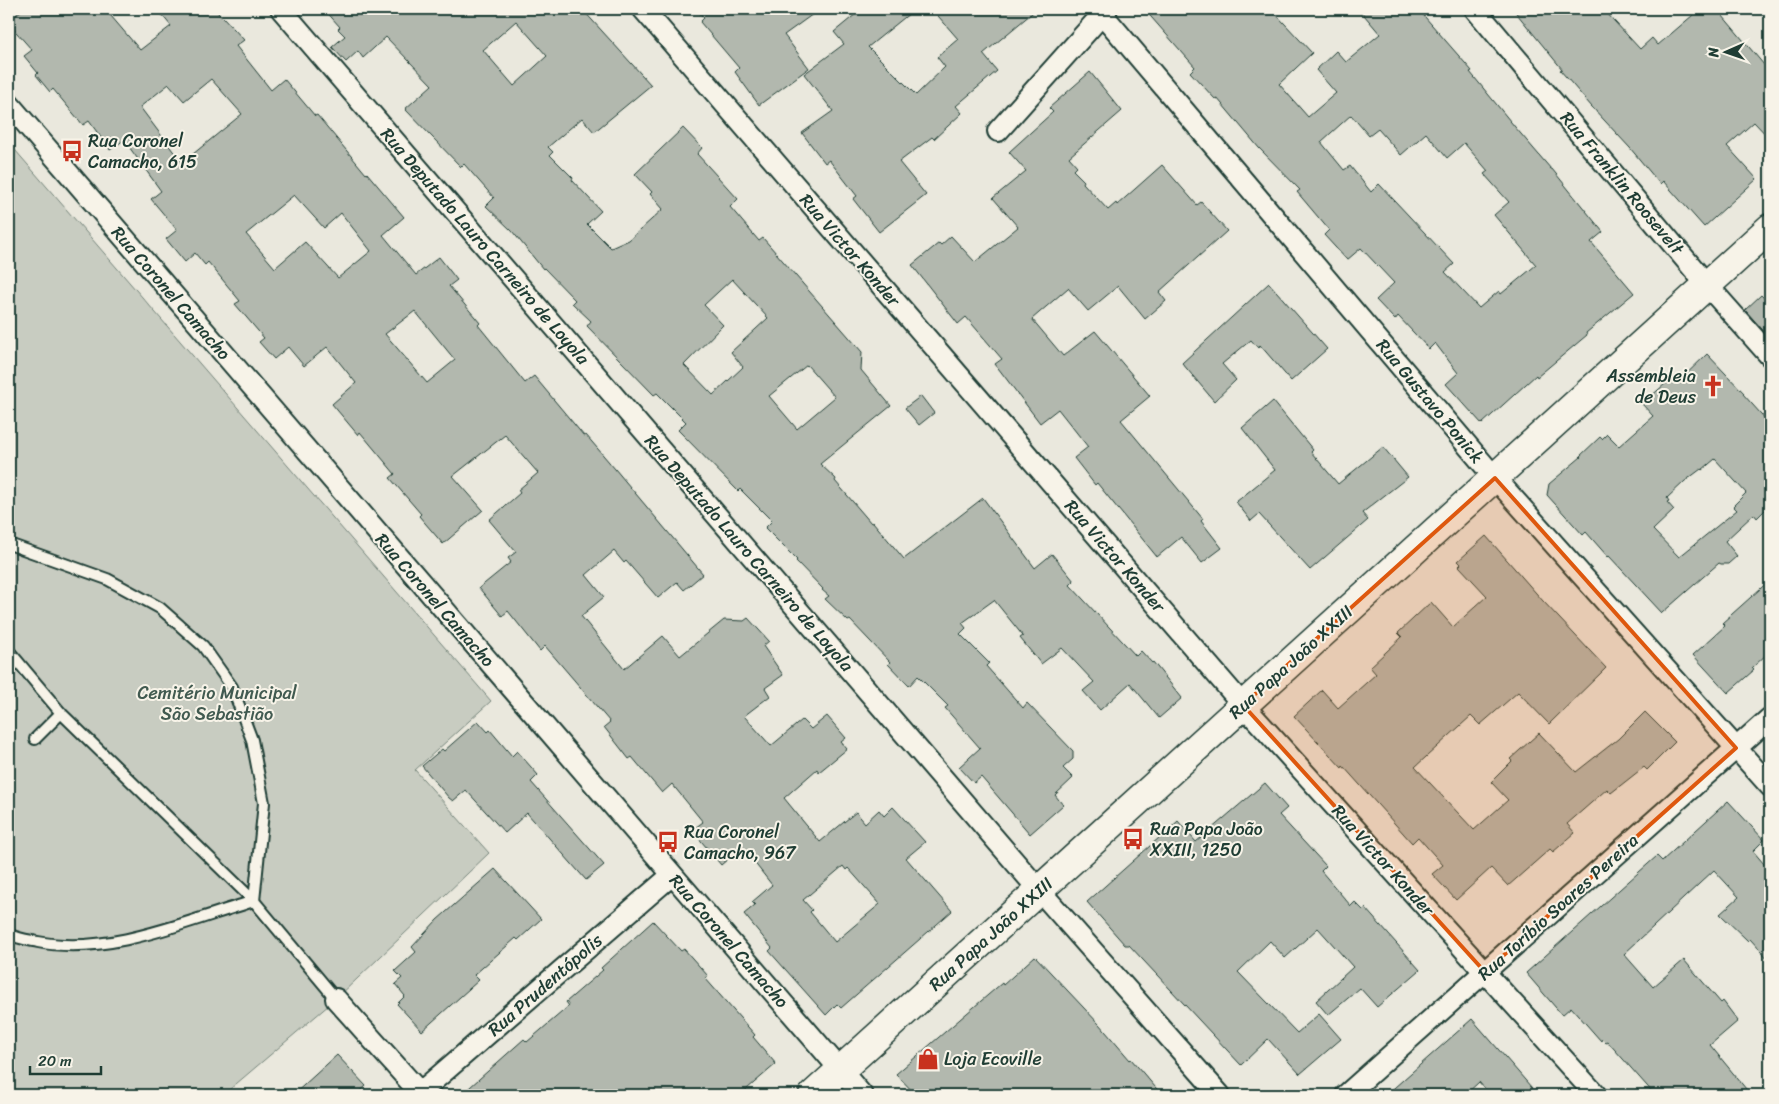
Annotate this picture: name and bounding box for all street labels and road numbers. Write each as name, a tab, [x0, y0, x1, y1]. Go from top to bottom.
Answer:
street label: Rua Franklin Roosevelt	[1552, 104, 1693, 263]
street label: Rua Deputado Lauro Carneiro de Loyola	[372, 120, 598, 373]
street label: Rua Victor Konder	[791, 186, 910, 315]
street label: Rua Coronel Camacho	[103, 218, 239, 368]
street label: Rua Gustavo Ponick	[1368, 331, 1492, 471]
street label: Rua Deputado Lauro Carneiro de Loyola	[636, 427, 862, 680]
street label: Rua Victor Konder	[1056, 492, 1175, 621]
street label: Rua Coronel Camacho	[367, 525, 503, 675]
street label: Rua Papa João XXIII	[1221, 597, 1361, 727]
street label: Rua Victor Konder	[1324, 796, 1444, 925]
street label: Rua Toríbio Soares Pereira	[1470, 825, 1646, 989]
street label: Rua Coronel Camacho	[661, 866, 797, 1016]
street label: Rua Papa João XXIII	[921, 869, 1061, 999]
street label: Rua Prudentópolis	[480, 925, 611, 1044]

